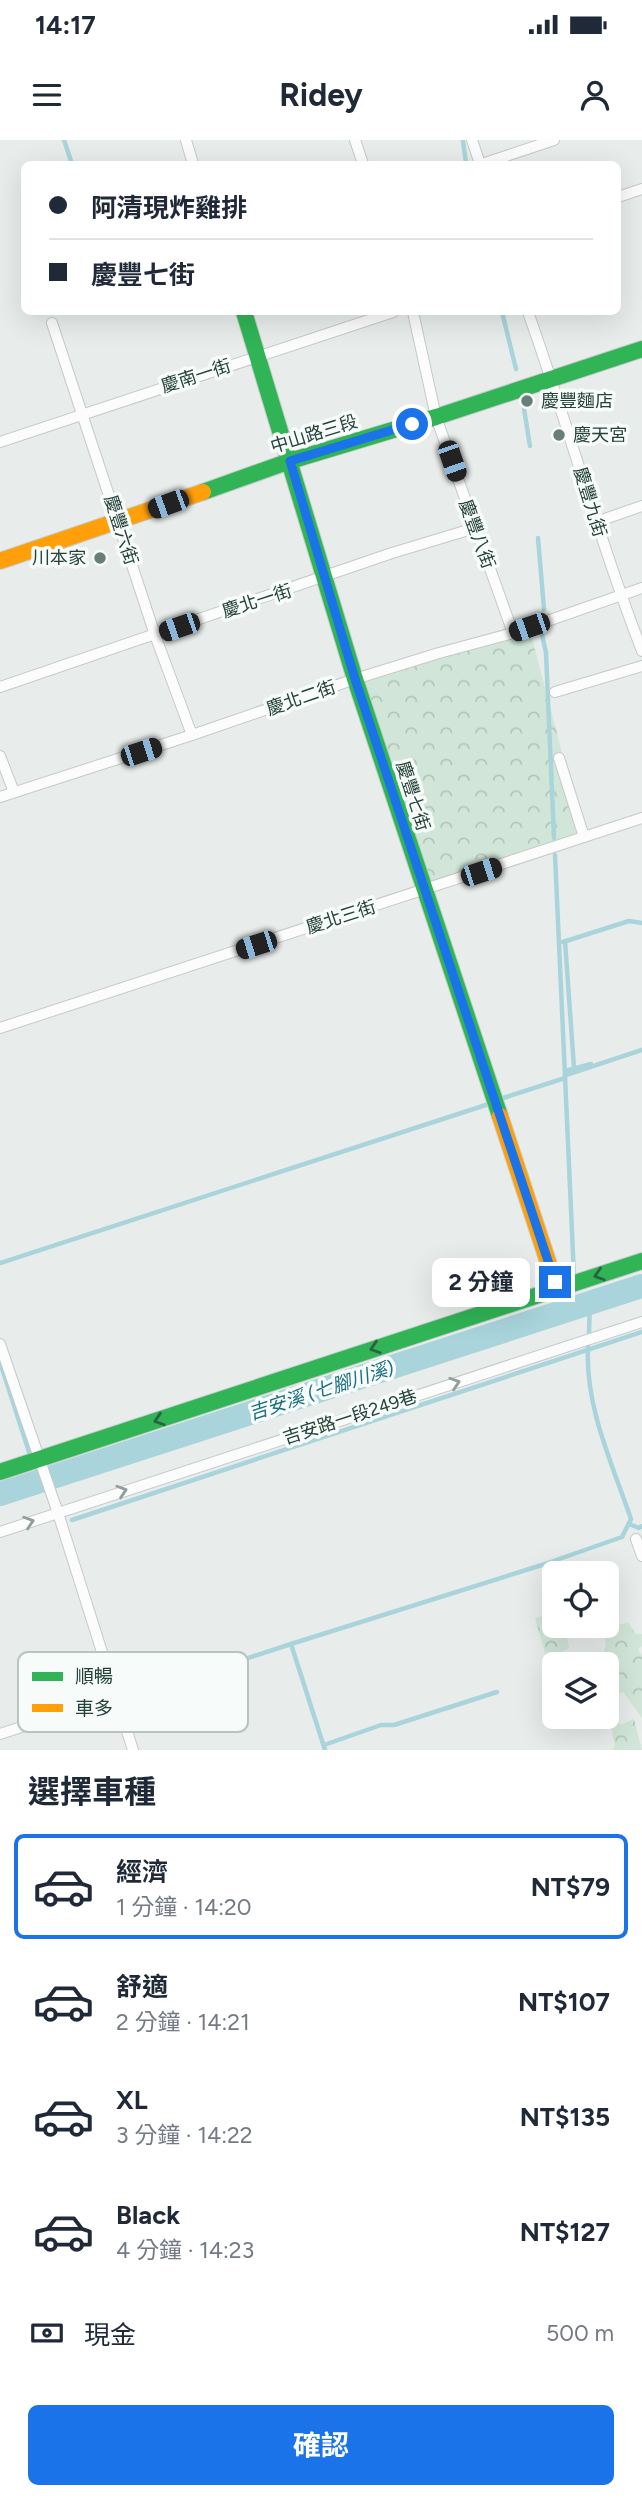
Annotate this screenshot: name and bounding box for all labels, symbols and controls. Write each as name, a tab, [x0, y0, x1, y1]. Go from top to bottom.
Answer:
text: 14:17	[35, 9, 96, 41]
icon: menu	[28, 76, 66, 114]
text: Ridey	[279, 76, 363, 114]
icon: person	[576, 76, 614, 114]
text: 阿清現炸雞排	[91, 192, 247, 224]
text: 慶豐七街	[91, 259, 195, 291]
street label: 慶南一街	[158, 354, 234, 398]
place label: 慶豐麵店	[541, 390, 613, 412]
marker: 慶豐麵店	[519, 393, 535, 409]
route start	[396, 408, 428, 440]
street label: 中山路三段	[268, 410, 360, 458]
place label: 慶天宮	[573, 424, 627, 446]
marker: 慶天宮	[551, 427, 567, 443]
car	[436, 438, 469, 484]
street label: 慶豐九街	[569, 464, 611, 540]
car	[145, 487, 192, 521]
street label: 慶豐六街	[99, 492, 143, 568]
street label: 慶豐八街	[454, 496, 500, 572]
place label: 川本家	[32, 547, 86, 569]
marker: 川本家	[92, 550, 108, 566]
street label: 慶北一街	[219, 579, 295, 623]
car	[156, 610, 203, 644]
car	[506, 610, 553, 644]
street label: 慶北二街	[263, 676, 339, 720]
car	[118, 736, 165, 768]
street label: 慶豐七街	[391, 758, 435, 834]
car	[458, 856, 505, 888]
street label: 慶北三街	[303, 895, 379, 939]
car	[233, 929, 280, 961]
callout: 2 分鐘	[433, 1258, 530, 1306]
route end	[539, 1266, 571, 1298]
one-way arrow	[594, 1267, 606, 1281]
text: 2 分鐘	[449, 1268, 513, 1296]
one-way arrow	[370, 1340, 382, 1355]
water label: 吉安溪 (七腳川溪)	[246, 1356, 397, 1425]
one-way arrow	[449, 1376, 461, 1391]
street label: 吉安路一段249巷	[280, 1385, 420, 1449]
one-way arrow	[154, 1412, 166, 1426]
one-way arrow	[116, 1485, 128, 1500]
one-way arrow	[22, 1516, 34, 1530]
map controls	[542, 1561, 619, 1729]
button: locate	[542, 1561, 619, 1638]
legend	[18, 1652, 248, 1732]
button: layers	[542, 1652, 619, 1729]
text: 順暢	[75, 1665, 113, 1688]
text: 車多	[75, 1697, 113, 1720]
text: 選擇車種	[28, 1773, 156, 1811]
icon: car	[32, 1855, 95, 1918]
text: 經濟	[116, 1856, 168, 1888]
text: NT$79	[531, 1871, 610, 1903]
text: 1 分鐘 · 14:20	[116, 1893, 252, 1921]
icon: car	[32, 1970, 95, 2033]
text: 舒適	[116, 1971, 168, 2003]
text: NT$107	[518, 1986, 610, 2018]
text: 2 分鐘 · 14:21	[116, 2008, 250, 2036]
text: XL	[116, 2084, 148, 2116]
icon: car	[32, 2085, 95, 2148]
text: NT$135	[520, 2101, 610, 2133]
text: 3 分鐘 · 14:22	[116, 2121, 253, 2149]
text: Black	[116, 2199, 180, 2231]
icon: car	[32, 2200, 95, 2263]
text: NT$127	[520, 2216, 610, 2248]
text: 4 分鐘 · 14:23	[116, 2236, 254, 2264]
icon: cash	[28, 2314, 66, 2352]
text: 現金	[84, 2319, 136, 2351]
text: 500 m	[546, 2319, 614, 2347]
button: 確認	[28, 2405, 614, 2485]

